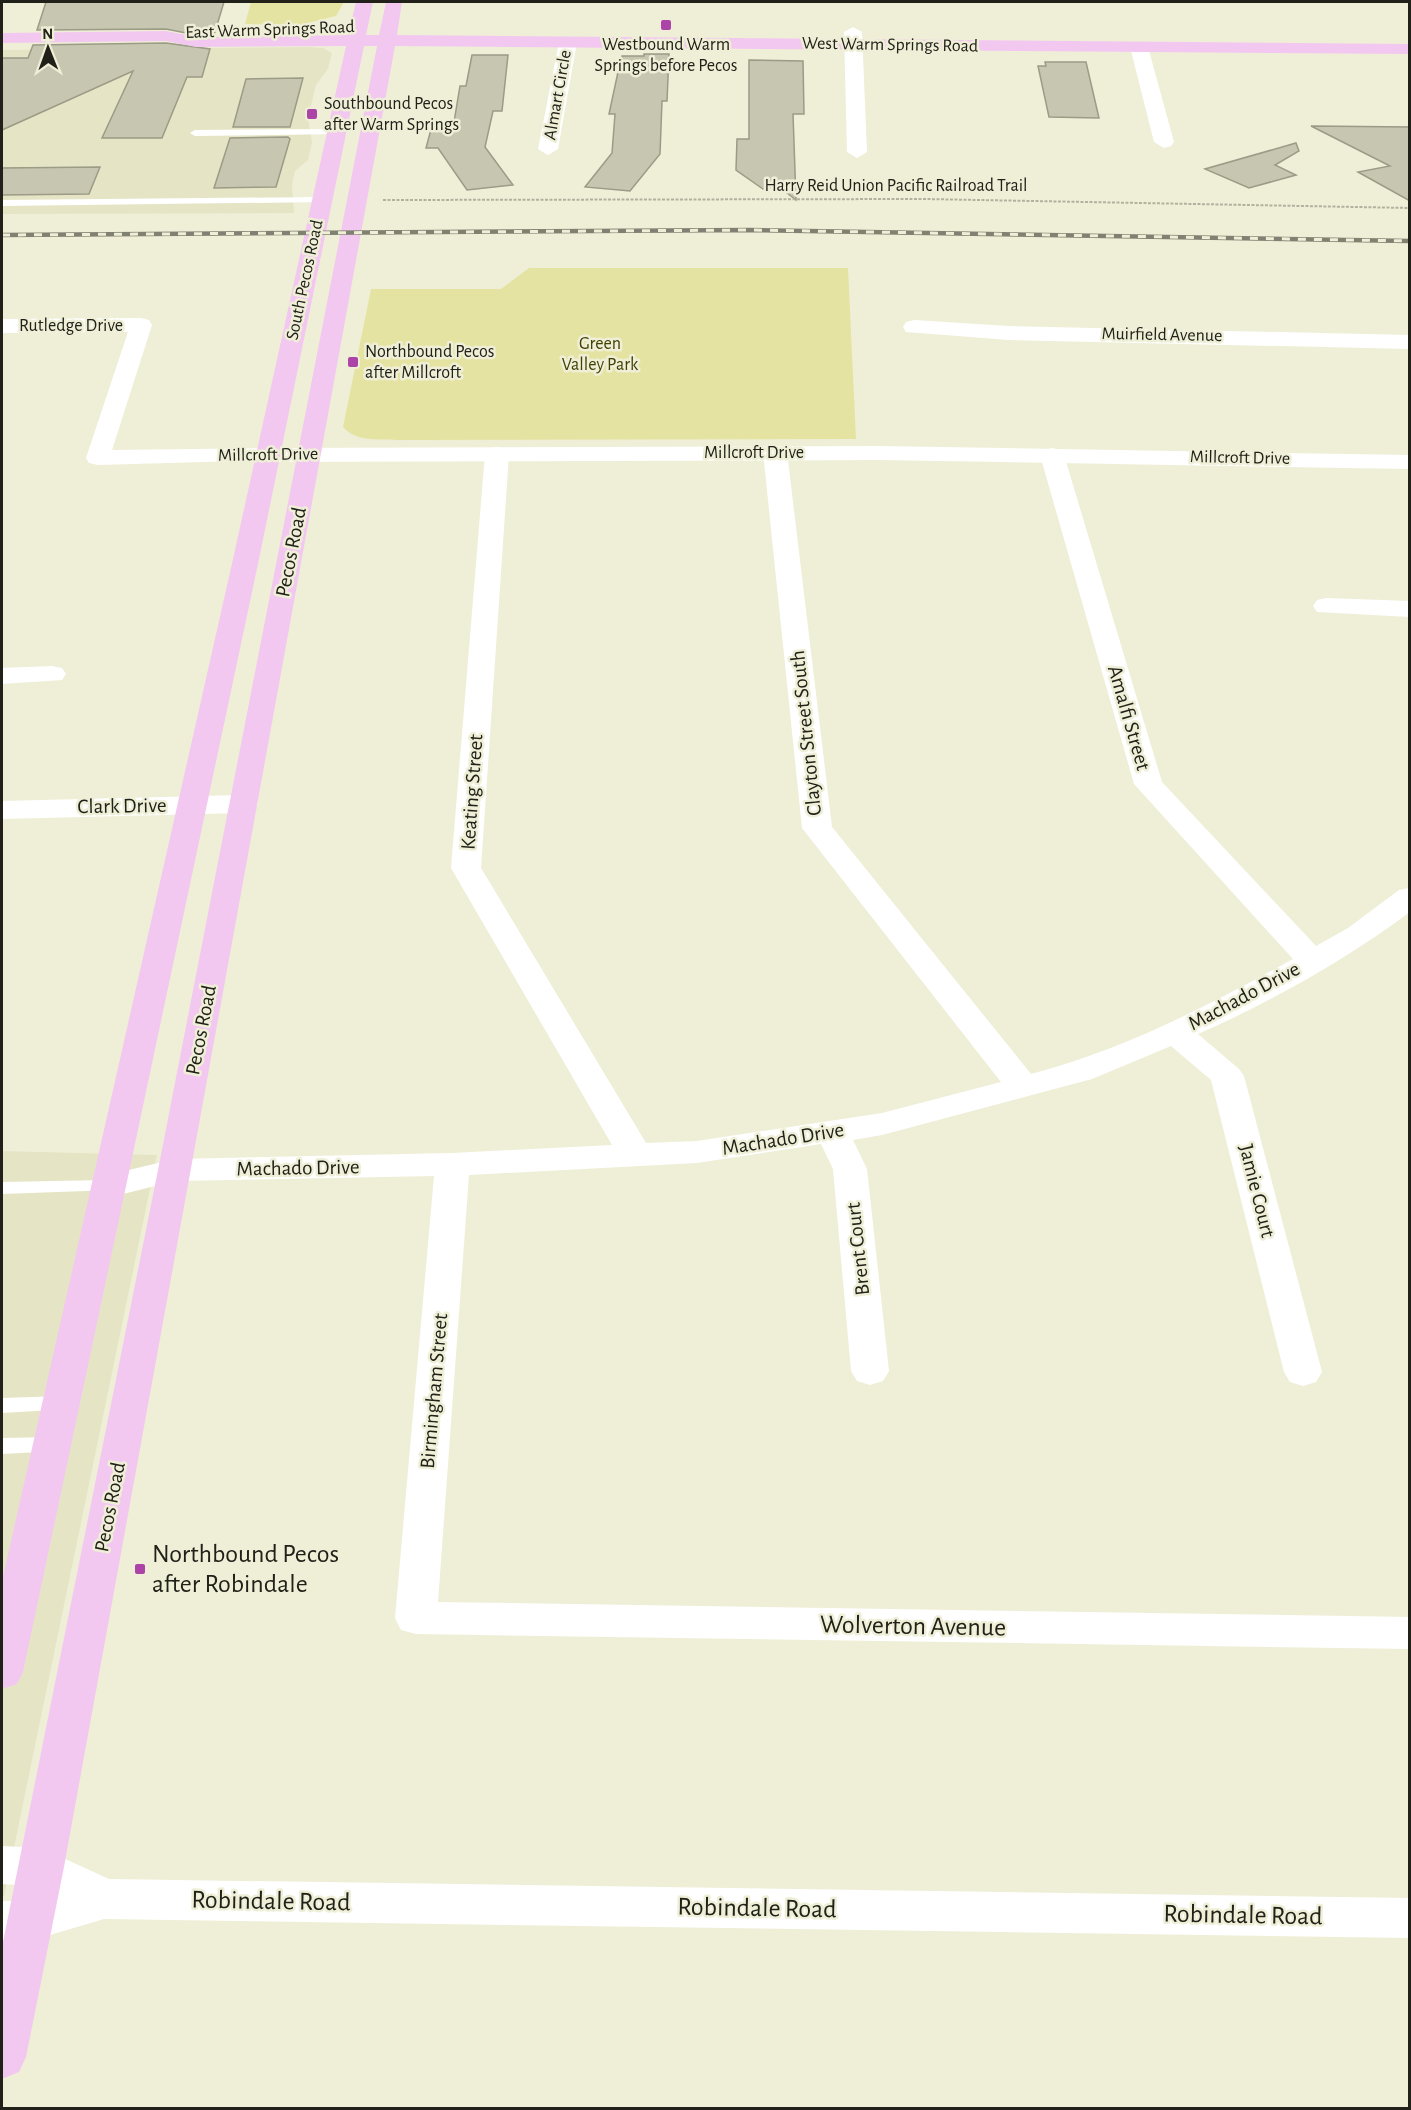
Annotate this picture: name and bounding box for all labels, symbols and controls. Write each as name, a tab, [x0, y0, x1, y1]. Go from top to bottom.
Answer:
north arrow	[18, 18, 78, 78]
street label: East Warm Springs Road	[185, 18, 355, 42]
marker: Westbound Warm Springs before Pecos	[659, 18, 673, 32]
text: N	[42, 26, 53, 42]
street label: West Warm Springs Road	[802, 34, 978, 56]
place label: Westbound Warm Springs before Pecos	[594, 36, 738, 75]
street label: Almart Circle	[541, 49, 575, 141]
place label: Southbound Pecos after Warm Springs	[324, 95, 459, 134]
marker: Southbound Pecos after Warm Springs	[305, 107, 319, 121]
street label: Harry Reid Union Pacific Railroad Trail	[764, 177, 1028, 195]
street label: South Pecos Road	[283, 218, 327, 342]
street label: Rutledge Drive	[19, 317, 123, 335]
street label: Muirfield Avenue	[1102, 325, 1222, 345]
park label: Green Valley Park	[562, 335, 639, 374]
place label: Northbound Pecos after Millcroft	[365, 343, 495, 382]
marker: Northbound Pecos after Millcroft	[346, 355, 360, 369]
street label: Millcroft Drive	[704, 444, 804, 462]
street label: Millcroft Drive	[218, 445, 318, 465]
street label: Millcroft Drive	[1190, 448, 1290, 468]
street label: Pecos Road	[272, 505, 310, 599]
street label: Clayton Street South	[787, 649, 825, 817]
street label: Amalfi Street	[1104, 663, 1154, 773]
street label: Keating Street	[457, 733, 487, 851]
street label: Clark Drive	[77, 795, 167, 817]
street label: Machado Drive	[1185, 958, 1303, 1034]
street label: Pecos Road	[182, 983, 220, 1077]
street label: Machado Drive	[721, 1119, 845, 1159]
street label: Jamie Court	[1235, 1142, 1279, 1240]
street label: Machado Drive	[236, 1156, 360, 1180]
street label: Brent Court	[843, 1201, 873, 1296]
street label: Birmingham Street	[417, 1312, 451, 1470]
street label: Pecos Road	[91, 1460, 129, 1554]
place label: Northbound Pecos after Robindale	[152, 1541, 339, 1597]
marker: Northbound Pecos after Robindale	[133, 1562, 147, 1576]
street label: Wolverton Avenue	[820, 1611, 1006, 1641]
street label: Robindale Road	[191, 1887, 351, 1915]
street label: Robindale Road	[677, 1894, 837, 1922]
street label: Robindale Road	[1163, 1901, 1323, 1929]

